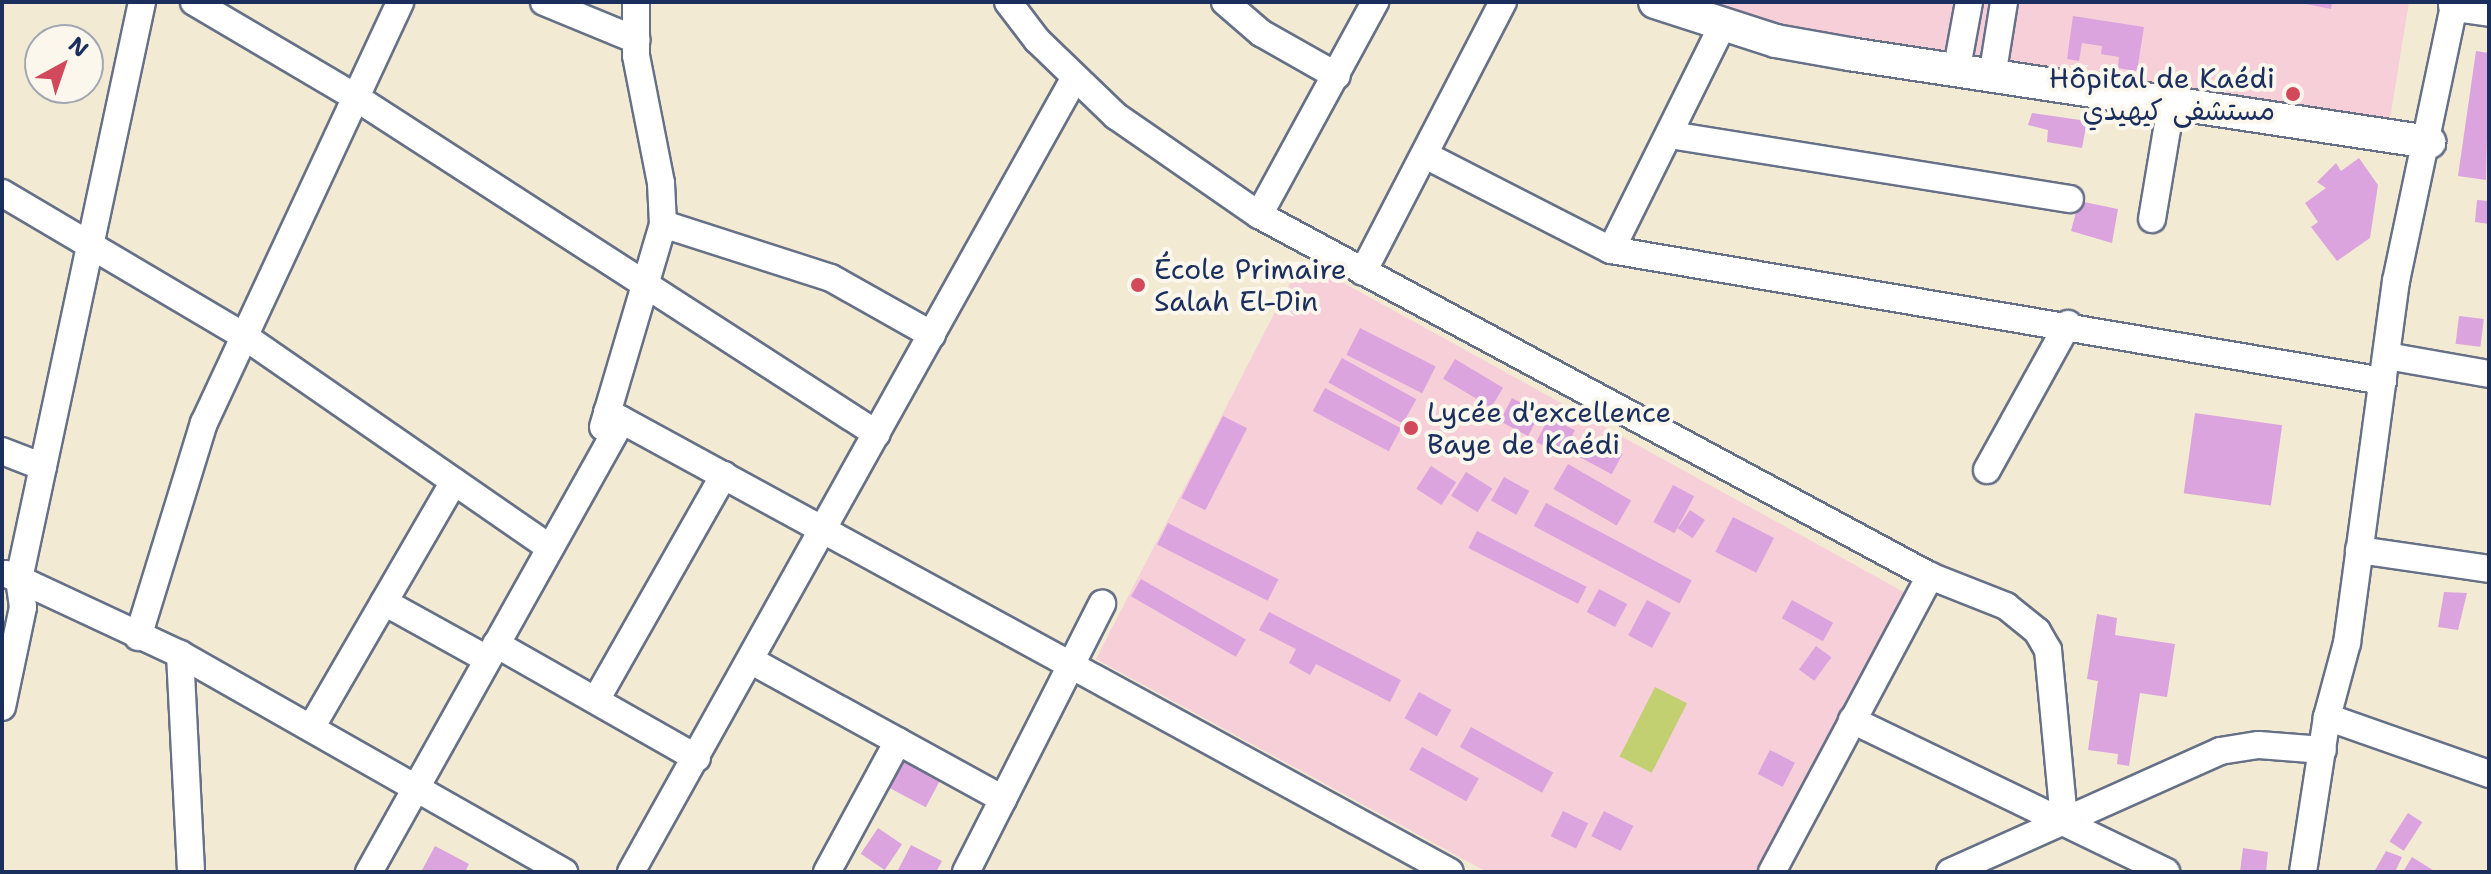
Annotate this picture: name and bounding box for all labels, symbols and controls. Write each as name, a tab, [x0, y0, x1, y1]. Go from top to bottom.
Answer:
north arrow	[24, 24, 104, 104]
text: N	[62, 30, 94, 63]
place label: Hôpital de Kaédi مستشفى كيهيدي	[2049, 61, 2275, 127]
marker: Hôpital de Kaédi مستشفى كيهيدي	[2282, 83, 2304, 105]
place label: École Primaire Salah El-Din	[1154, 252, 1347, 318]
marker: École Primaire Salah El-Din	[1129, 276, 1147, 294]
place label: Lycée d'excellence Baye de Kaédi	[1427, 395, 1671, 461]
marker: Lycée d'excellence Baye de Kaédi	[1402, 419, 1420, 437]

